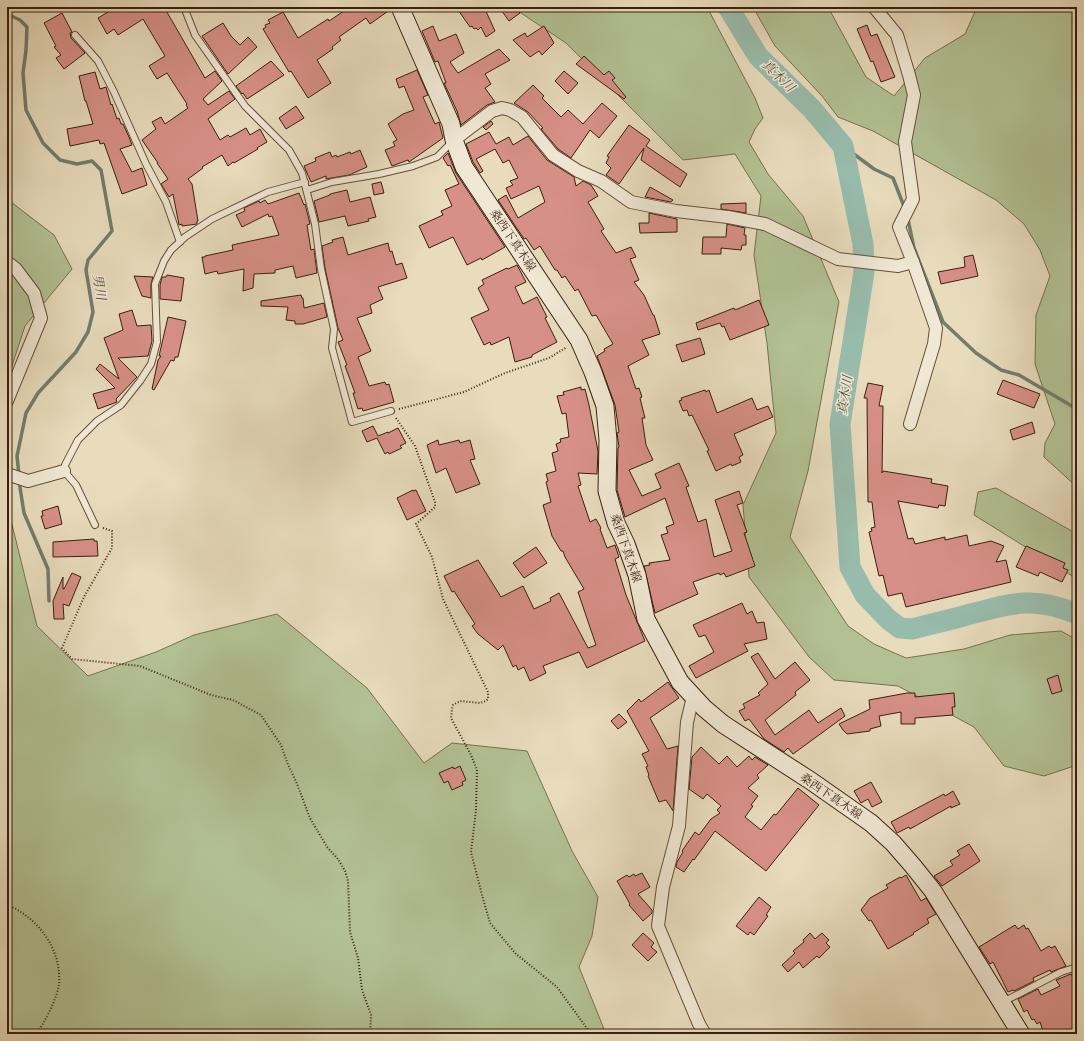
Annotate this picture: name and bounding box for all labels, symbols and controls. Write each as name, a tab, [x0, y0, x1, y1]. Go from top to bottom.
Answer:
water label: 真木川	[758, 56, 800, 97]
street label: 桑西下真木線	[486, 206, 540, 274]
water label: 男川	[88, 273, 110, 303]
water label: 真木川	[833, 372, 857, 416]
street label: 桑西下真木線	[607, 511, 645, 585]
street label: 桑西下真木線	[797, 769, 865, 823]

